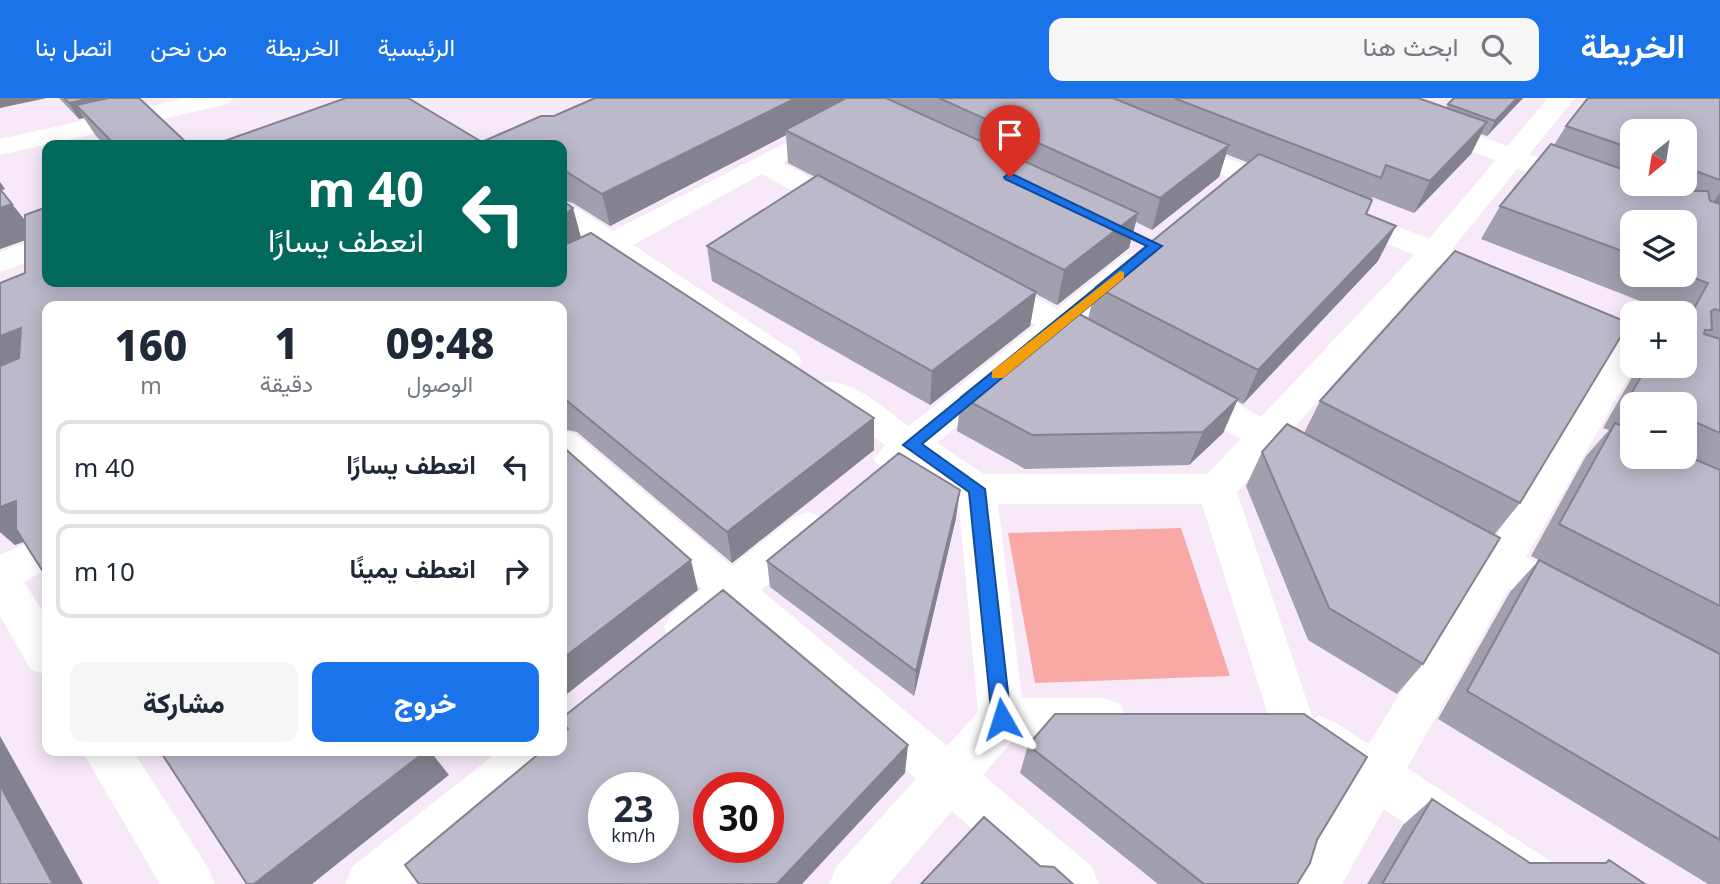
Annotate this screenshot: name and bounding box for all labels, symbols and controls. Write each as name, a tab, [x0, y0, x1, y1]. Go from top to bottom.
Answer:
search box	[1049, 18, 1539, 81]
text: الخريطة	[1581, 23, 1685, 68]
text: ابحث هنا	[1363, 28, 1459, 64]
text: اتصل بنا	[35, 30, 112, 63]
text: من نحن	[150, 30, 227, 63]
text: الخريطة	[265, 30, 339, 63]
text: الرئيسية	[377, 30, 455, 63]
icon: search	[1477, 30, 1515, 68]
pin	[980, 105, 1040, 177]
icon: arrive	[991, 116, 1029, 154]
north arrow	[1620, 119, 1698, 196]
map controls	[1620, 119, 1697, 469]
text: 40 m	[307, 155, 424, 221]
icon: left	[448, 168, 539, 259]
button: layers	[1620, 210, 1697, 287]
text: انعطف يسارًا	[268, 218, 424, 261]
button: +	[1620, 301, 1697, 378]
text: 1	[274, 314, 299, 371]
text: 09:48	[385, 314, 495, 371]
text: 160	[115, 316, 187, 373]
text: دقيقة	[260, 367, 313, 399]
text: الوصول	[407, 367, 473, 399]
text: m	[140, 369, 162, 401]
button: −	[1620, 392, 1697, 469]
text: انعطف يسارًا	[346, 446, 476, 482]
icon: left	[497, 448, 535, 486]
text: 40 m	[74, 449, 135, 485]
text: انعطف يمينًا	[349, 550, 476, 586]
icon: right	[497, 552, 535, 590]
text: 10 m	[74, 553, 135, 589]
button: مشاركة	[70, 662, 298, 742]
button: خروج	[312, 662, 539, 742]
position arrow	[965, 682, 1039, 756]
speed limit sign: 30	[693, 772, 784, 863]
text: 23	[613, 785, 654, 832]
text: km/h	[611, 823, 656, 847]

